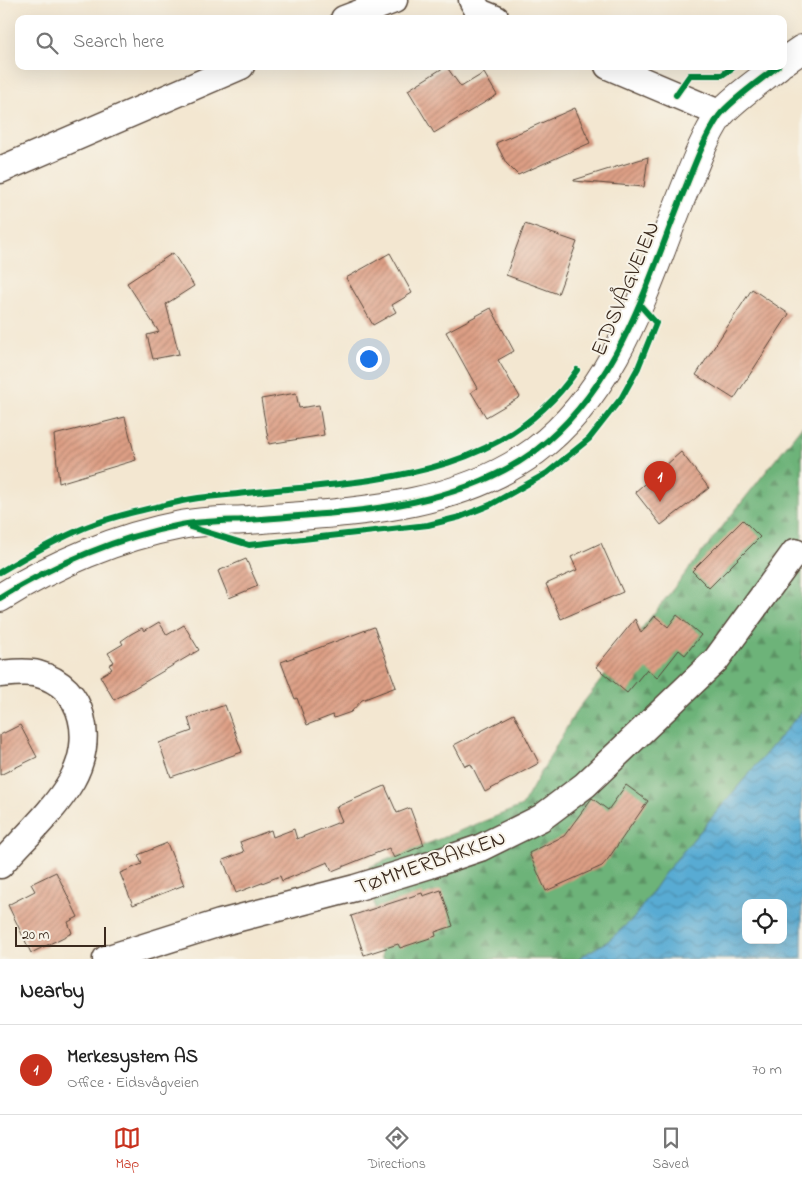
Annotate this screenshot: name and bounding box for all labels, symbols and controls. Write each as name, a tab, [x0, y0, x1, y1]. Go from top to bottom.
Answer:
search box	[15, 15, 787, 70]
icon: search	[33, 29, 61, 57]
text: Search here	[73, 29, 164, 56]
street label: EIDSVÅGVEIEN	[584, 217, 670, 361]
your location	[356, 346, 382, 372]
pin: 1	[644, 461, 676, 502]
street label: TØMMERBAKKEN	[351, 823, 510, 905]
map controls	[742, 899, 787, 944]
button: locate	[742, 899, 787, 944]
scale bar	[15, 924, 106, 947]
text: 20 m	[22, 925, 49, 946]
text: Nearby	[20, 977, 84, 1007]
text: Merkesystem AS	[67, 1044, 198, 1071]
text: 1	[33, 1058, 39, 1082]
text: 70 m	[752, 1058, 782, 1082]
text: Office · Eidsvågveien	[67, 1071, 199, 1095]
tab: Map	[113, 1124, 141, 1175]
tab: Directions	[368, 1124, 426, 1175]
tab: Saved	[652, 1124, 689, 1175]

